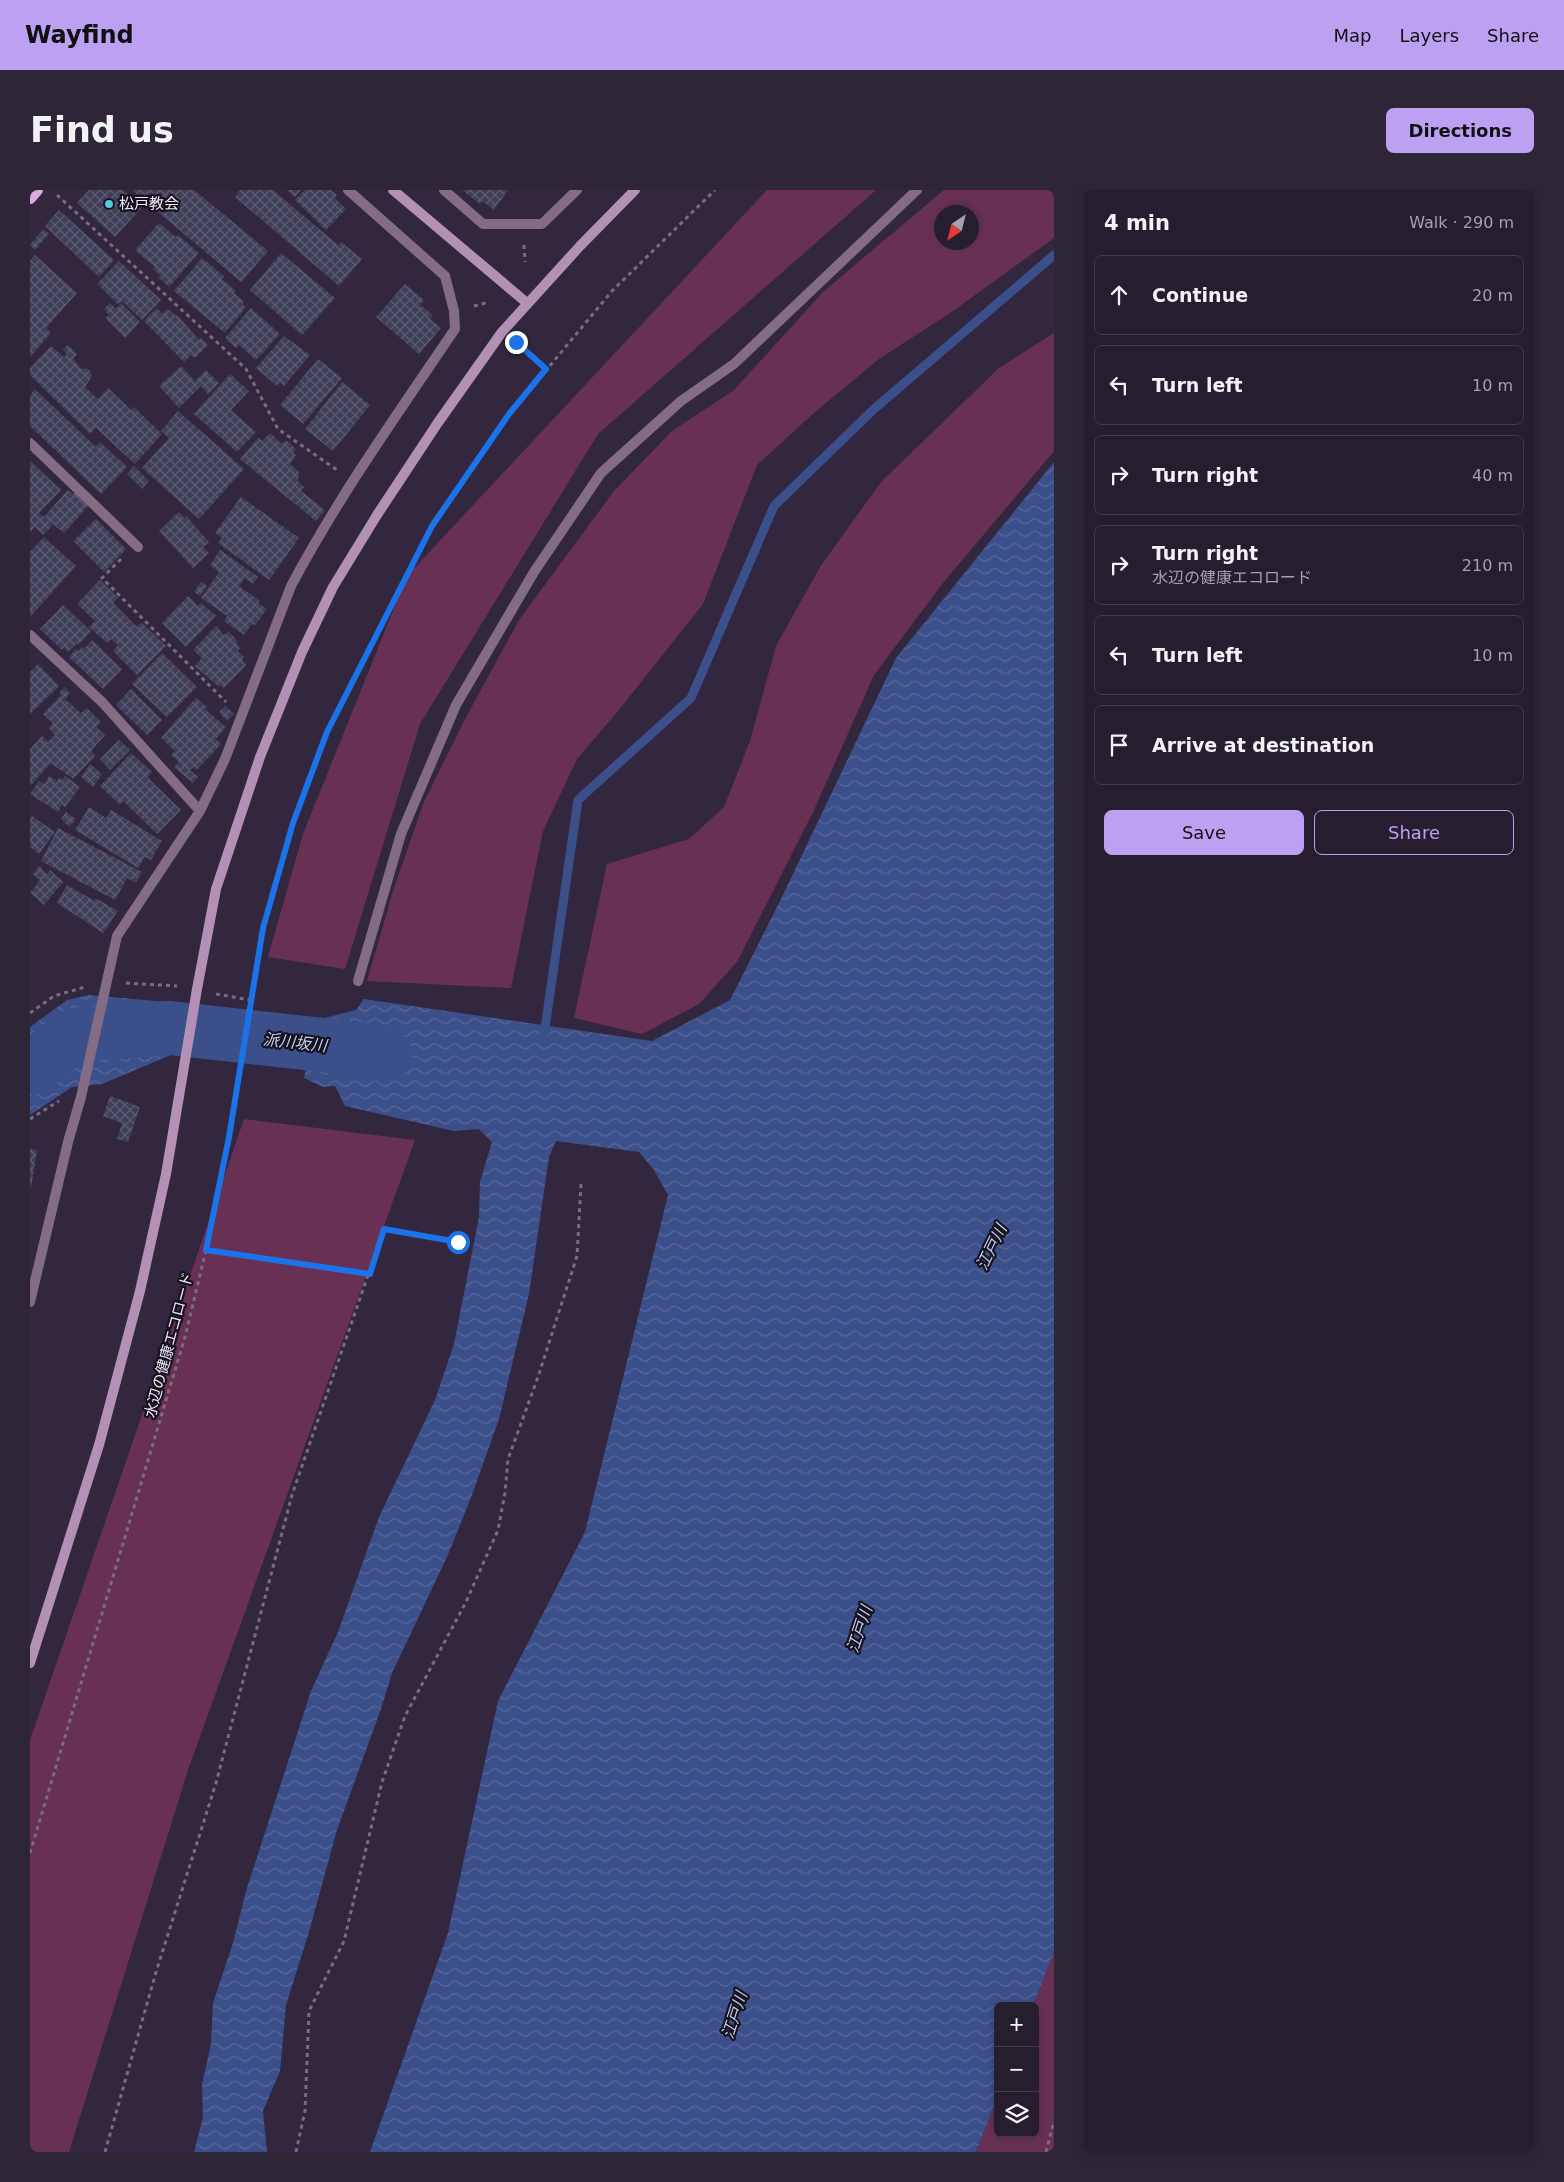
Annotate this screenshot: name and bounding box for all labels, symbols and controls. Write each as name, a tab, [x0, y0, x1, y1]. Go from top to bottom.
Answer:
text: Wayfind	[25, 21, 134, 49]
text: Map	[1333, 25, 1371, 46]
text: Layers	[1399, 25, 1459, 46]
text: Share	[1487, 25, 1539, 46]
button: Directions	[1386, 108, 1534, 153]
text: Find us	[30, 110, 174, 150]
place label: 松戸教会	[119, 195, 179, 213]
marker: 松戸教会	[103, 198, 115, 210]
north arrow	[934, 205, 979, 250]
text: 4 min	[1104, 211, 1170, 235]
text: Walk · 290 m	[1409, 213, 1514, 232]
icon: ahead	[1105, 281, 1133, 309]
text: Continue	[1152, 284, 1248, 306]
text: 20 m	[1472, 286, 1513, 305]
route end	[505, 331, 528, 354]
icon: left	[1105, 371, 1133, 399]
text: Turn left	[1152, 374, 1243, 396]
text: 10 m	[1472, 376, 1513, 395]
icon: right	[1105, 461, 1133, 489]
text: Turn right	[1152, 464, 1258, 486]
text: 40 m	[1472, 466, 1513, 485]
text: Turn right	[1152, 542, 1258, 564]
icon: right	[1105, 551, 1133, 579]
text: 210 m	[1462, 556, 1513, 575]
text: 水辺の健康エコロード	[1152, 568, 1312, 587]
icon: left	[1105, 641, 1133, 669]
text: Turn left	[1152, 644, 1243, 666]
text: 10 m	[1472, 646, 1513, 665]
icon: arrive	[1105, 731, 1133, 759]
text: Arrive at destination	[1152, 734, 1374, 756]
button: Save	[1104, 810, 1304, 855]
button: Share	[1314, 810, 1514, 855]
water label: 派川坂川	[262, 1030, 330, 1055]
water label: 江戸川	[972, 1220, 1011, 1273]
route start	[447, 1231, 470, 1254]
street label: 水辺の健康エコロード	[141, 1270, 197, 1420]
water label: 江戸川	[843, 1601, 877, 1655]
water label: 江戸川	[718, 1987, 752, 2041]
map controls	[994, 2002, 1039, 2137]
button: +	[994, 2002, 1039, 2047]
button: −	[994, 2047, 1039, 2092]
button: layers	[994, 2092, 1039, 2137]

